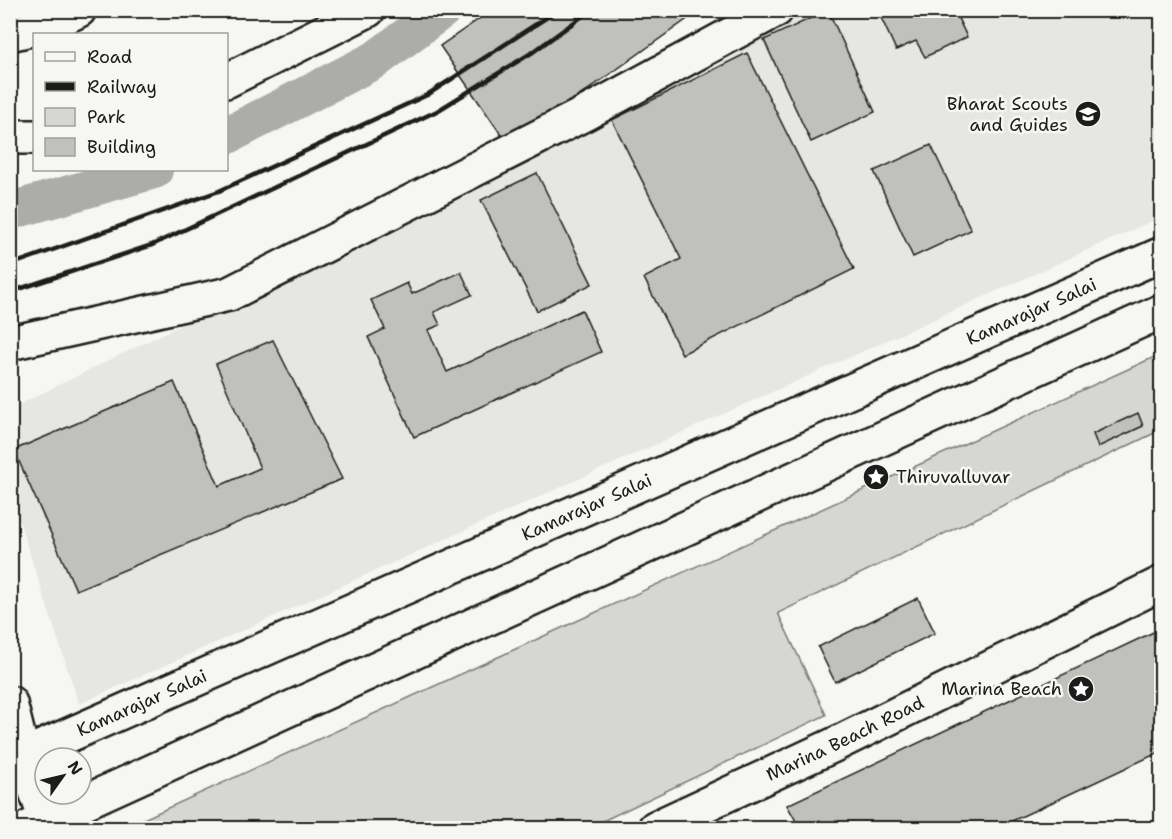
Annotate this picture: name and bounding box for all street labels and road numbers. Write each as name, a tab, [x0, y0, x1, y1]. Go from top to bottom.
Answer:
street label: Kamarajar Salai	[963, 272, 1100, 351]
street label: Kamarajar Salai	[518, 468, 656, 546]
street label: Kamarajar Salai	[73, 664, 211, 742]
street label: Marina Beach Road	[762, 690, 928, 787]

